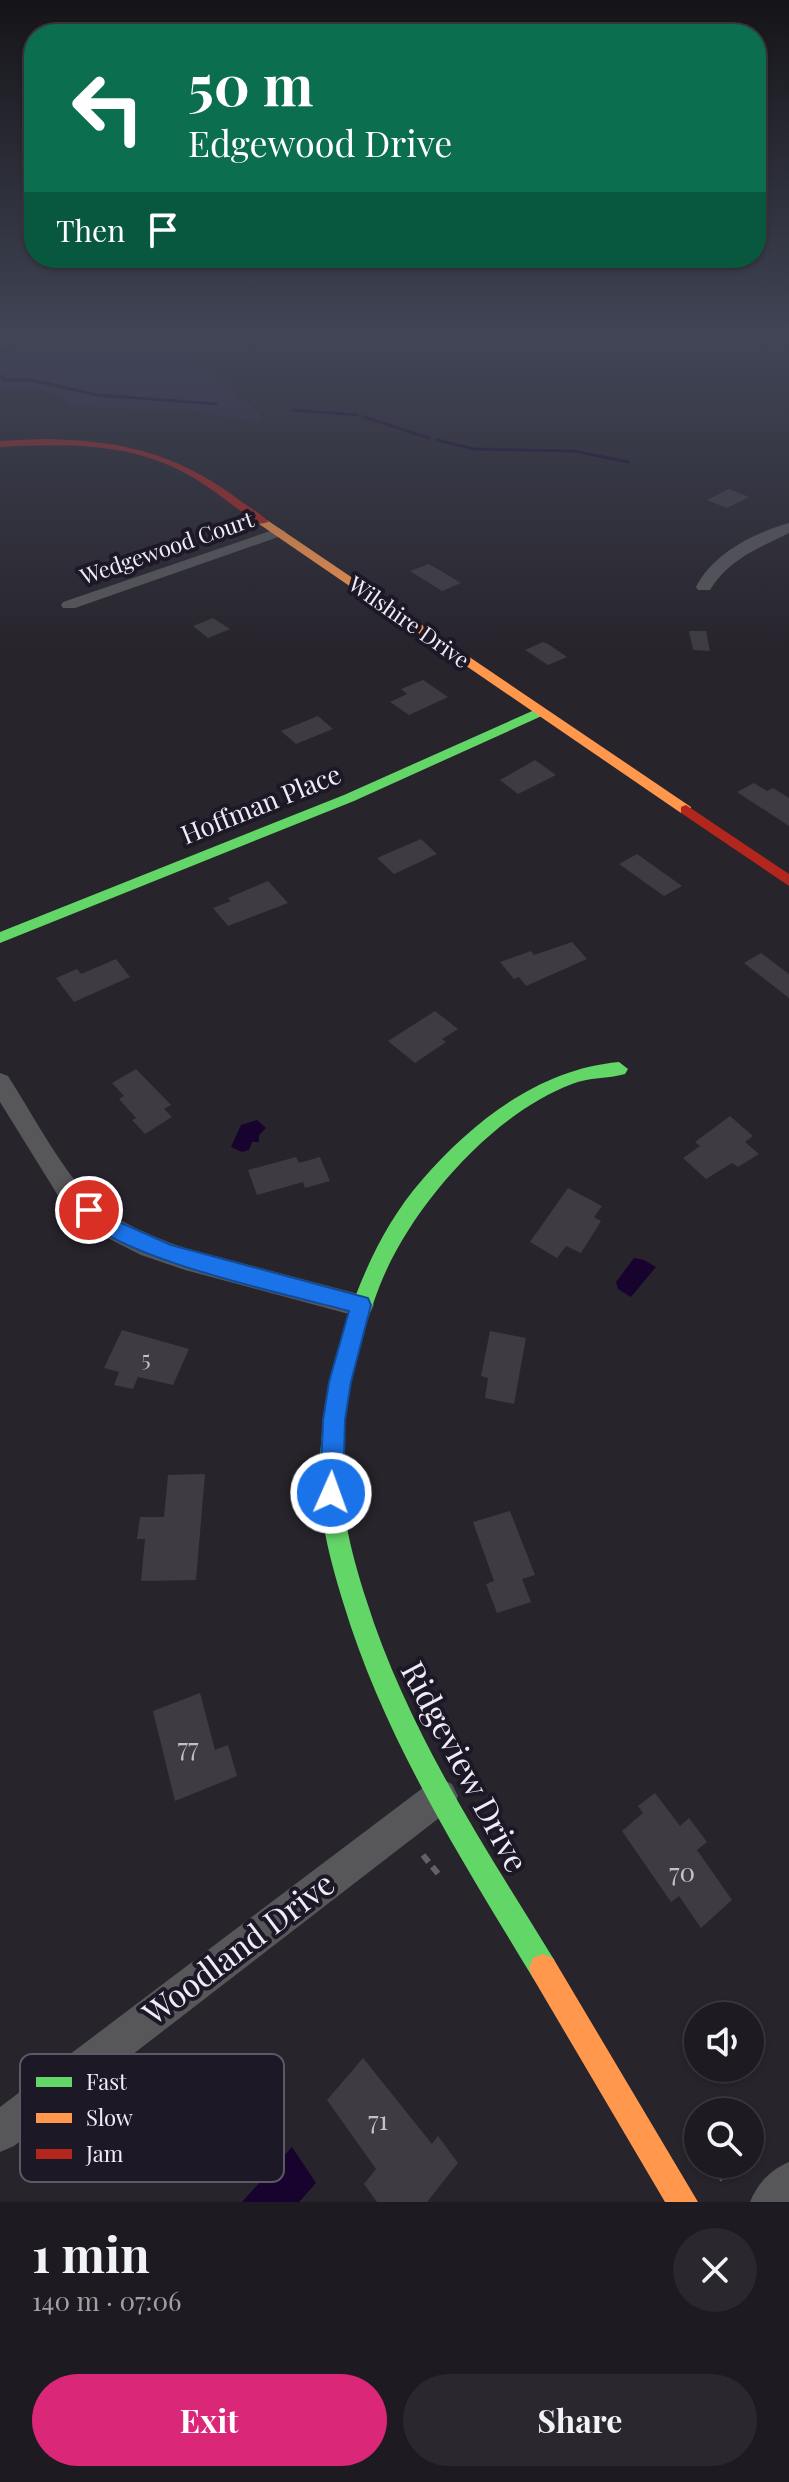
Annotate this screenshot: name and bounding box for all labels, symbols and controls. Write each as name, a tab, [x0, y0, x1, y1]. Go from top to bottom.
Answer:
text: 50 m	[188, 46, 314, 121]
icon: left	[56, 56, 160, 160]
text: Edgewood Drive	[188, 118, 452, 166]
icon: arrive	[141, 208, 185, 252]
text: Then	[56, 210, 125, 250]
street label: Wedgewood Court	[75, 503, 258, 591]
street label: Wilshire Drive	[342, 568, 476, 674]
street label: Hoffman Place	[175, 756, 346, 852]
pin	[55, 1176, 123, 1244]
icon: arrive	[67, 1188, 111, 1232]
house number: 5	[141, 1343, 151, 1373]
position arrow	[289, 1451, 373, 1535]
street label: Ridgeview Drive	[393, 1653, 540, 1879]
house number: 77	[177, 1729, 199, 1764]
house number: 70	[669, 1854, 695, 1889]
street label: Woodland Drive	[132, 1861, 342, 2034]
map controls	[684, 2002, 764, 2178]
button: sound	[684, 2002, 764, 2082]
legend	[20, 2054, 284, 2182]
text: Fast	[86, 2066, 128, 2096]
button: search	[684, 2098, 764, 2178]
text: Slow	[86, 2102, 133, 2132]
house number: 71	[368, 2102, 388, 2137]
text: Jam	[85, 2138, 124, 2168]
text: 1 min	[32, 2221, 150, 2285]
button: close	[673, 2228, 757, 2312]
text: 140 m · 07:06	[32, 2283, 182, 2318]
button: Exit	[32, 2374, 387, 2466]
button: Share	[403, 2374, 757, 2466]

